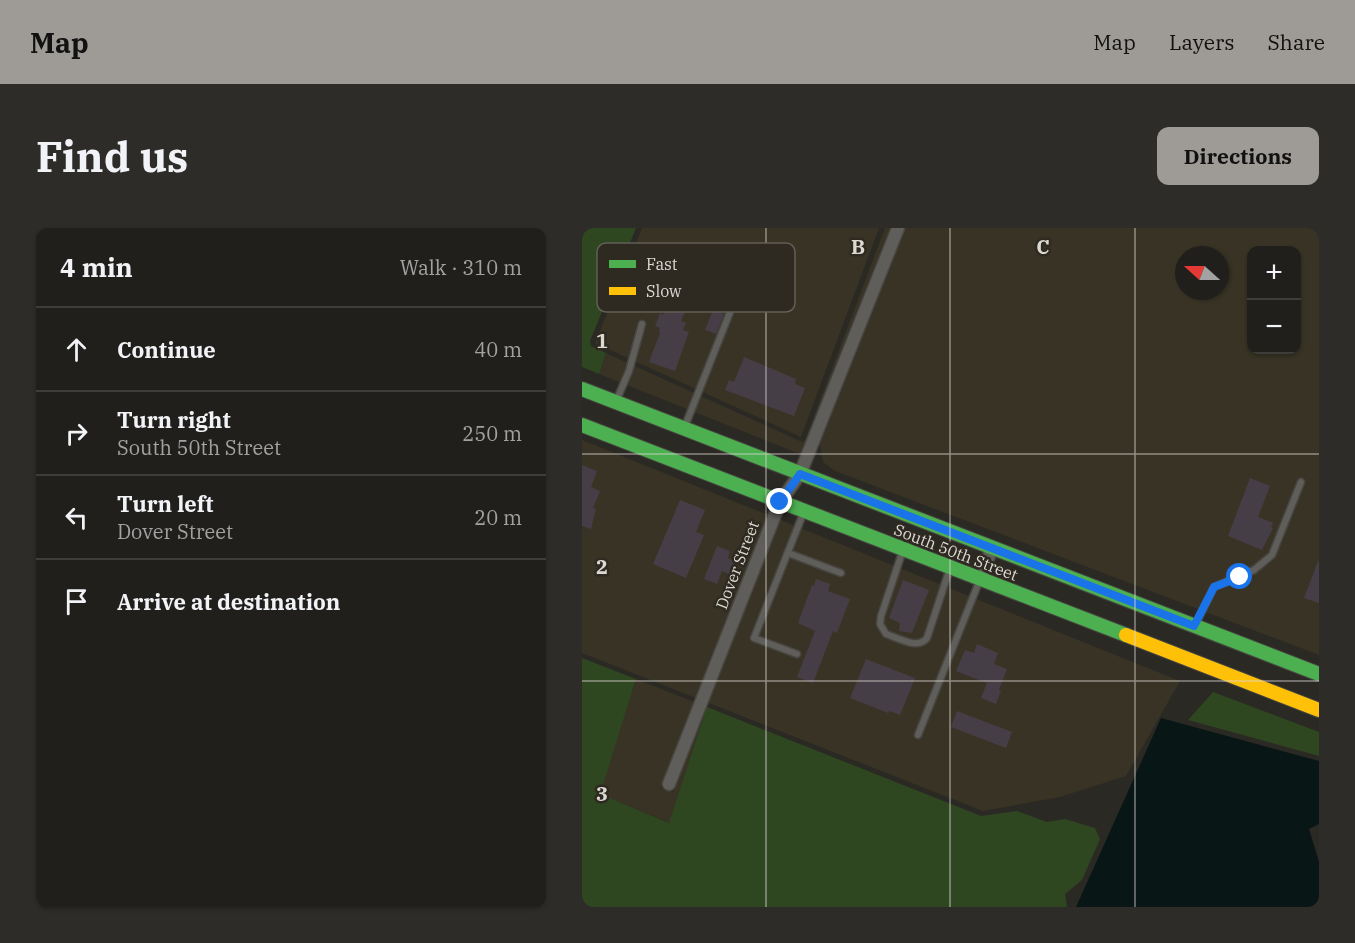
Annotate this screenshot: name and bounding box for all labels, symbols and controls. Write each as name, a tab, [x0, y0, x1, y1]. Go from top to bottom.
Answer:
text: Map	[30, 24, 89, 61]
text: Map	[1093, 28, 1136, 56]
text: Layers	[1169, 28, 1235, 56]
text: Share	[1268, 28, 1325, 56]
button: Directions	[1157, 127, 1319, 185]
text: Find us	[36, 129, 188, 184]
text: B	[851, 233, 865, 260]
text: C	[1036, 233, 1050, 260]
legend	[597, 243, 795, 312]
north arrow	[1175, 246, 1229, 300]
map controls	[1247, 246, 1301, 354]
button: +	[1247, 246, 1301, 300]
text: 4 min	[60, 250, 133, 284]
text: Walk · 310 m	[400, 254, 522, 281]
text: Fast	[646, 254, 678, 274]
text: Slow	[646, 281, 682, 301]
button: −	[1247, 300, 1301, 354]
text: 1	[596, 327, 608, 354]
icon: ahead	[60, 333, 93, 366]
text: Continue	[117, 335, 216, 364]
text: 40 m	[474, 336, 522, 363]
text: Turn right	[117, 405, 231, 434]
icon: right	[60, 417, 93, 450]
text: 250 m	[462, 420, 522, 447]
text: South 50th Street	[117, 434, 281, 461]
route end	[766, 488, 792, 514]
text: Turn left	[117, 489, 213, 518]
icon: left	[60, 501, 93, 534]
text: 20 m	[474, 504, 522, 531]
text: Dover Street	[117, 518, 233, 545]
street label: Dover Street	[711, 518, 763, 612]
street label: South 50th Street	[891, 519, 1021, 585]
text: 2	[596, 553, 608, 580]
route start	[1226, 563, 1252, 589]
icon: arrive	[60, 585, 93, 618]
text: Arrive at destination	[117, 587, 340, 616]
text: 3	[596, 780, 608, 807]

